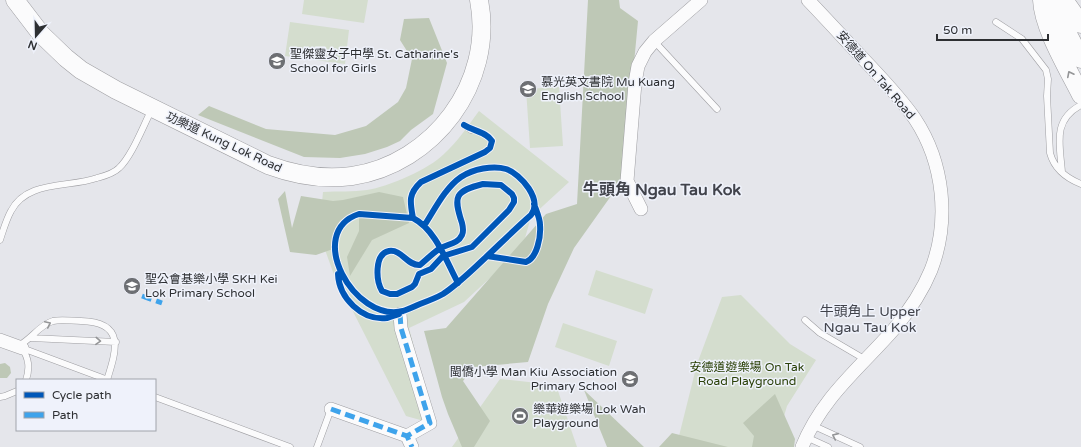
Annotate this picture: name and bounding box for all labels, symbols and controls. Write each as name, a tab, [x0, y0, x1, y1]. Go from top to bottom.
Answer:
north arrow	[16, 16, 56, 56]
scale bar	[937, 16, 1048, 42]
text: 50 m	[943, 23, 972, 37]
street label: 安德道 On Tak Road	[834, 28, 918, 122]
text: N	[26, 37, 39, 53]
place label: 聖傑靈女子中學 St. Catharine's School for Girls	[290, 47, 459, 75]
school or university icon: 聖傑靈女子中學 St. Catharine's School for Girls	[267, 51, 287, 71]
one-way arrow	[1067, 70, 1075, 78]
place label: 慕光英文書院 Mu Kuang English School	[541, 75, 675, 103]
school or university icon: 慕光英文書院 Mu Kuang English School	[518, 79, 538, 99]
street label: 功樂道 Kung Lok Road	[164, 109, 284, 175]
district label: 牛頭角 Ngau Tau Kok	[583, 180, 741, 200]
place label: 聖公會基樂小學 SKH Kei Lok Primary School	[145, 272, 278, 300]
school or university icon: 聖公會基樂小學 SKH Kei Lok Primary School	[122, 276, 142, 296]
district label: 牛頭角上 Upper Ngau Tau Kok	[820, 303, 921, 336]
one-way arrow	[43, 321, 51, 329]
one-way arrow	[95, 337, 101, 345]
park label: 安德道遊樂場 On Tak Road Playground	[690, 360, 805, 388]
place label: 閩僑小學 Man Kiu Association Primary School	[450, 365, 617, 393]
school or university icon: 閩僑小學 Man Kiu Association Primary School	[620, 369, 640, 389]
legend	[16, 379, 156, 431]
text: Cycle path	[52, 388, 111, 402]
place label: 樂華遊樂場 Lok Wah Playground	[533, 402, 646, 430]
sports icon: 樂華遊樂場 Lok Wah Playground	[510, 406, 530, 426]
text: Path	[52, 408, 78, 422]
one-way arrow	[832, 433, 840, 441]

